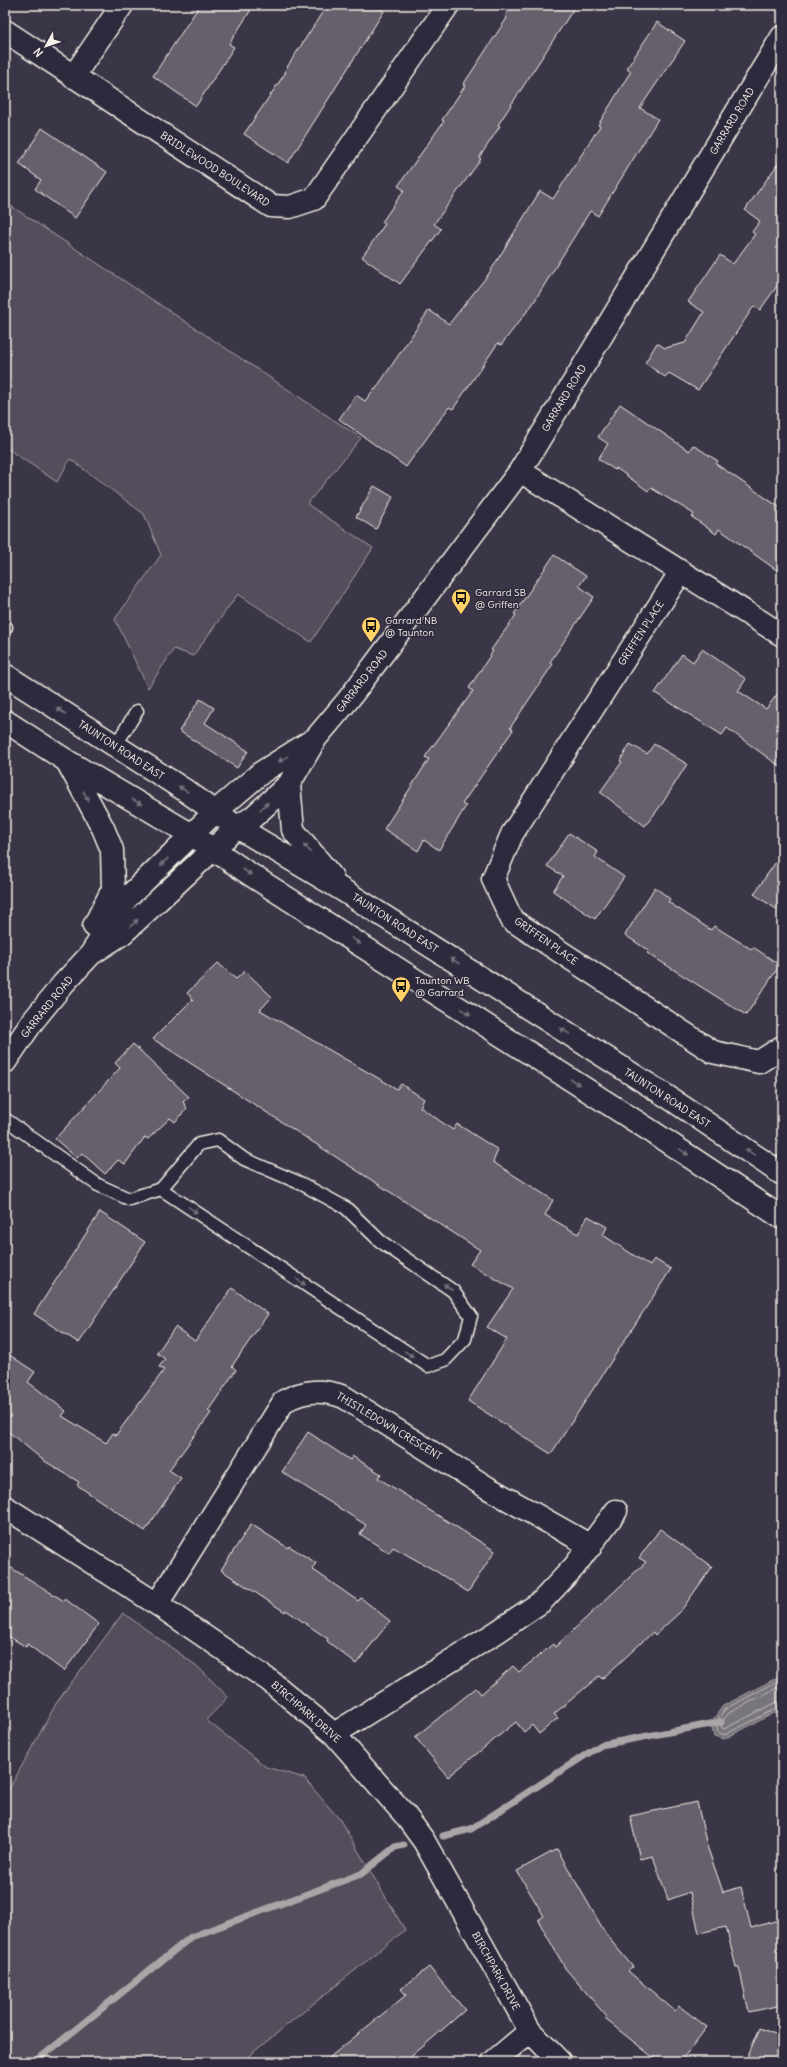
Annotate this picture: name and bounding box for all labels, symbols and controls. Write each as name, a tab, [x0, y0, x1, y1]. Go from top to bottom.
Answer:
north arrow	[26, 26, 66, 66]
text: N	[31, 45, 46, 60]
street label: GARRARD ROAD	[707, 85, 757, 157]
street label: BRIDLEWOOD BOULEVARD	[158, 129, 272, 209]
street label: GARRARD ROAD	[539, 362, 589, 434]
place label: Garrard SB @ Griffen	[475, 586, 526, 611]
bus stop icon: Garrard SB @ Griffen	[450, 587, 472, 615]
street label: GRIFFEN PLACE	[615, 598, 667, 668]
place label: Garrard NB @ Taunton	[385, 614, 438, 639]
bus stop icon: Garrard NB @ Taunton	[360, 615, 382, 643]
street label: GARRARD ROAD	[333, 647, 391, 715]
one-way arrow	[56, 708, 67, 715]
street label: TAUNTON ROAD EAST	[76, 717, 166, 783]
one-way arrow	[278, 755, 288, 763]
one-way arrow	[178, 785, 188, 793]
one-way arrow	[82, 790, 89, 802]
one-way arrow	[131, 798, 143, 805]
one-way arrow	[259, 802, 269, 811]
one-way arrow	[303, 842, 312, 853]
one-way arrow	[159, 857, 169, 866]
one-way arrow	[241, 868, 252, 875]
street label: TAUNTON ROAD EAST	[350, 890, 440, 956]
street label: GRIFFEN PLACE	[512, 914, 580, 968]
one-way arrow	[129, 918, 139, 928]
one-way arrow	[350, 938, 362, 945]
one-way arrow	[450, 957, 460, 965]
street label: GARRARD ROAD	[18, 973, 76, 1041]
place label: Taunton WB @ Garrard	[415, 974, 470, 999]
bus stop icon: Taunton WB @ Garrard	[390, 975, 412, 1003]
one-way arrow	[460, 1008, 472, 1015]
one-way arrow	[559, 1027, 570, 1035]
street label: TAUNTON ROAD EAST	[622, 1065, 712, 1131]
one-way arrow	[570, 1078, 580, 1086]
one-way arrow	[678, 1148, 689, 1156]
one-way arrow	[744, 1148, 755, 1156]
one-way arrow	[188, 1206, 198, 1214]
one-way arrow	[296, 1278, 306, 1286]
one-way arrow	[442, 1283, 453, 1291]
one-way arrow	[404, 1350, 415, 1358]
street label: THISTLEDOWN CRESCENT	[334, 1389, 444, 1463]
street label: BIRCHPARK DRIVE	[269, 1678, 343, 1746]
street label: BIRCHPARK DRIVE	[469, 1929, 523, 2013]

